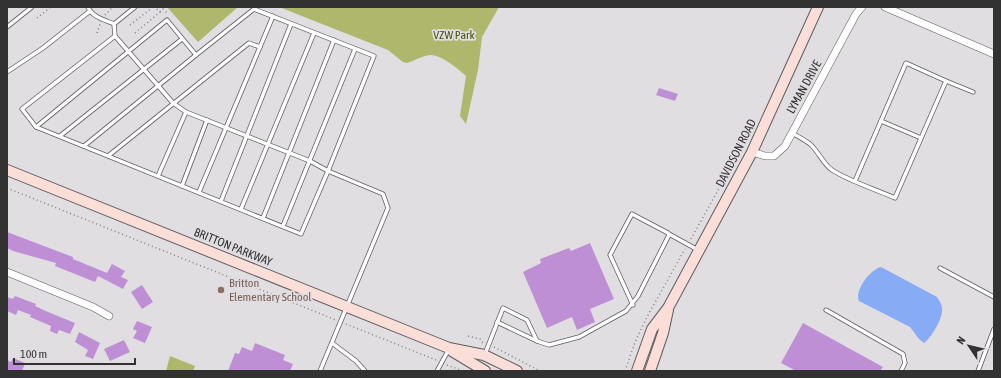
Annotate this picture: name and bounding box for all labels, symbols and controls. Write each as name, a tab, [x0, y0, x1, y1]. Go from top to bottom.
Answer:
park label: VZW Park	[433, 28, 476, 42]
street label: LYMAN DRIVE	[784, 58, 824, 116]
street label: DAVIDSON ROAD	[713, 116, 759, 189]
street label: BRITTON PARKWAY	[192, 225, 275, 269]
place label: Britton Elementary School	[229, 276, 312, 304]
marker: Britton Elementary School	[216, 285, 226, 295]
north arrow	[949, 326, 989, 366]
text: N	[954, 334, 968, 346]
scale bar	[14, 340, 135, 366]
text: 100 m	[20, 347, 47, 361]

